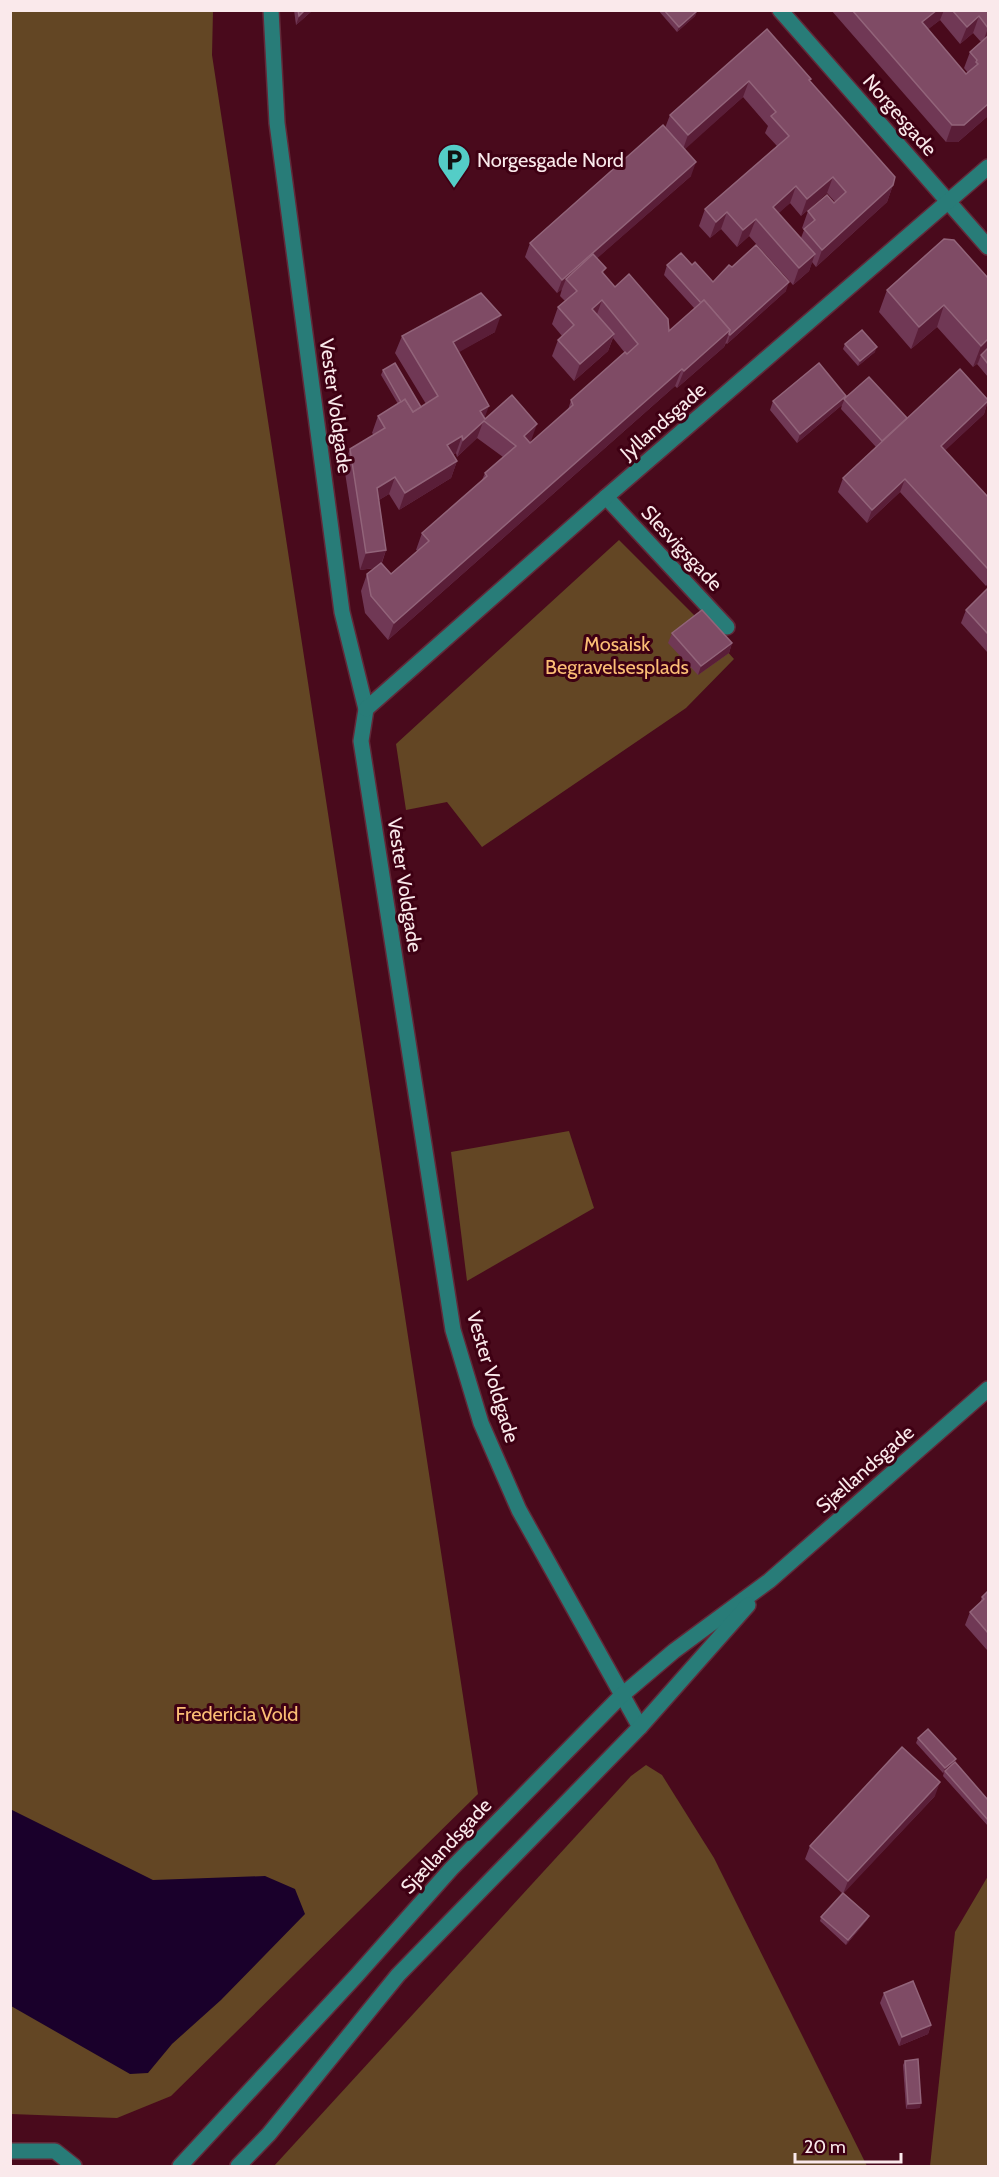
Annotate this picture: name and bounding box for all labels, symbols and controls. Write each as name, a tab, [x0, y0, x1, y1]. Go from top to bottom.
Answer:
street label: Norgesgade	[858, 69, 942, 161]
parking icon: Norgesgade Nord	[436, 142, 472, 189]
place label: Norgesgade Nord	[477, 148, 624, 172]
street label: Vester Voldgade	[315, 337, 357, 475]
street label: Jyllandsgade	[615, 377, 711, 465]
street label: Slesvigsgade	[636, 500, 728, 596]
park label: Mosaisk Begravelsesplads	[545, 632, 689, 679]
street label: Vester Voldgade	[383, 816, 427, 954]
street label: Vester Voldgade	[462, 1309, 524, 1445]
street label: Sjællandsgade	[811, 1420, 919, 1518]
park label: Fredericia Vold	[176, 1702, 298, 1726]
street label: Sjællandsgade	[396, 1793, 496, 1899]
scale bar	[795, 2126, 902, 2164]
text: 20 m	[804, 2136, 846, 2158]

